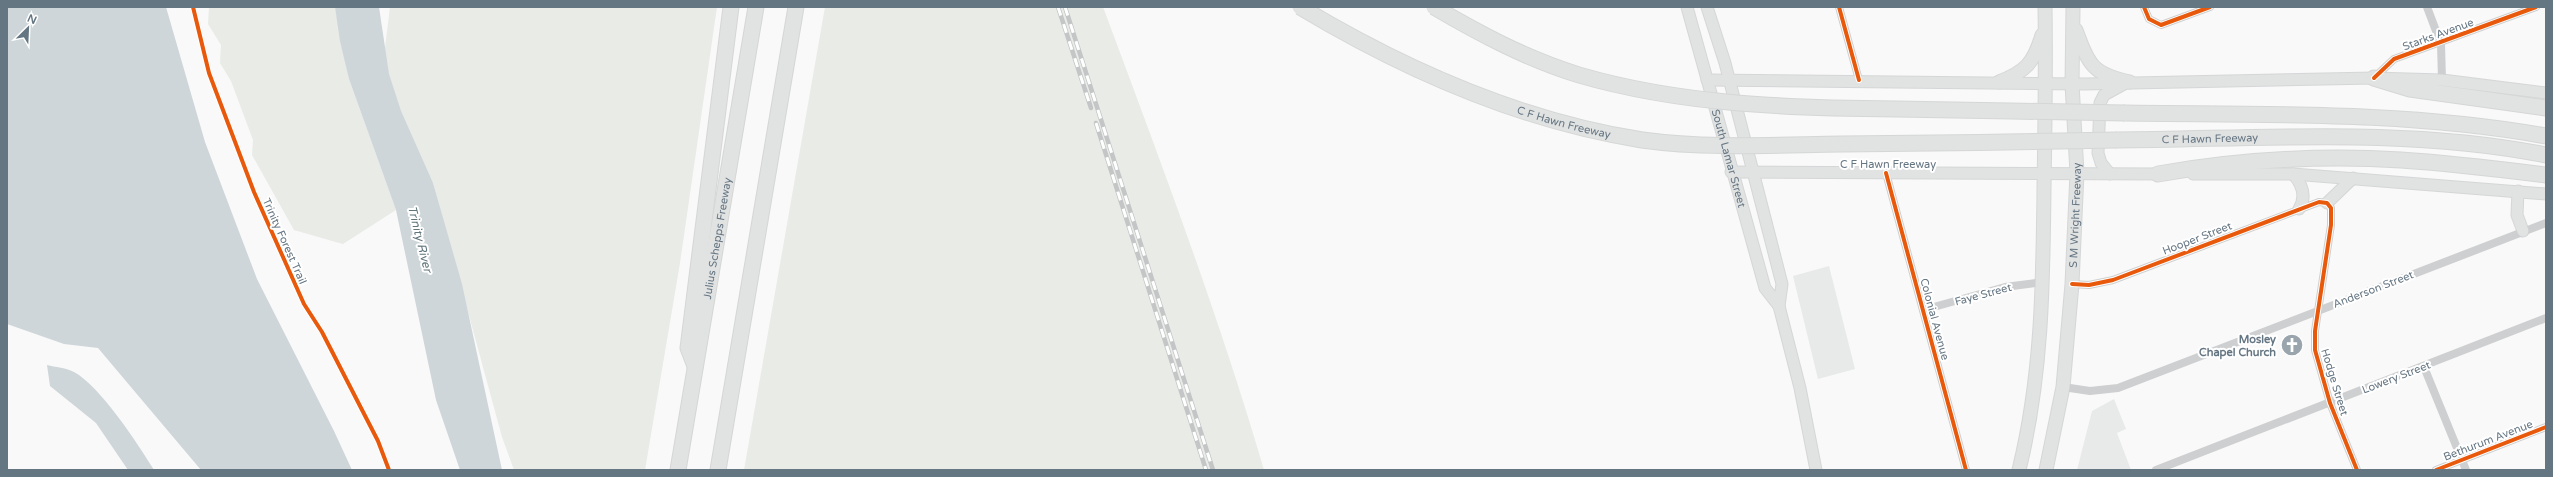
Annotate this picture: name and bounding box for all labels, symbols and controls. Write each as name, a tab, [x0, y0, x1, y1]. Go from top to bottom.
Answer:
north arrow	[8, 8, 48, 48]
text: N	[25, 12, 39, 27]
street label: Starks Avenue	[2401, 16, 2475, 53]
street label: C F Hawn Freeway	[1515, 104, 1612, 141]
street label: South Lamar Street	[1709, 108, 1748, 209]
street label: C F Hawn Freeway	[2161, 131, 2258, 146]
street label: C F Hawn Freeway	[1840, 158, 1936, 171]
street label: S M Wright Freeway	[2067, 162, 2084, 268]
street label: Julius Schepps Freeway	[701, 176, 734, 300]
street label: Trinity Forest Trail	[260, 196, 309, 286]
water label: Trinity River	[405, 204, 435, 275]
street label: Hooper Street	[2161, 219, 2234, 258]
street label: Anderson Street	[2331, 268, 2415, 311]
street label: Colonial Avenue	[1917, 277, 1952, 361]
street label: Faye Street	[1953, 281, 2013, 308]
church icon: Mosley Chapel Church	[2279, 332, 2305, 358]
place label: Mosley Chapel Church	[2199, 333, 2276, 360]
street label: Hodge Street	[2318, 347, 2351, 417]
street label: Lowery Street	[2360, 358, 2432, 396]
street label: Bethurum Avenue	[2442, 417, 2535, 463]

